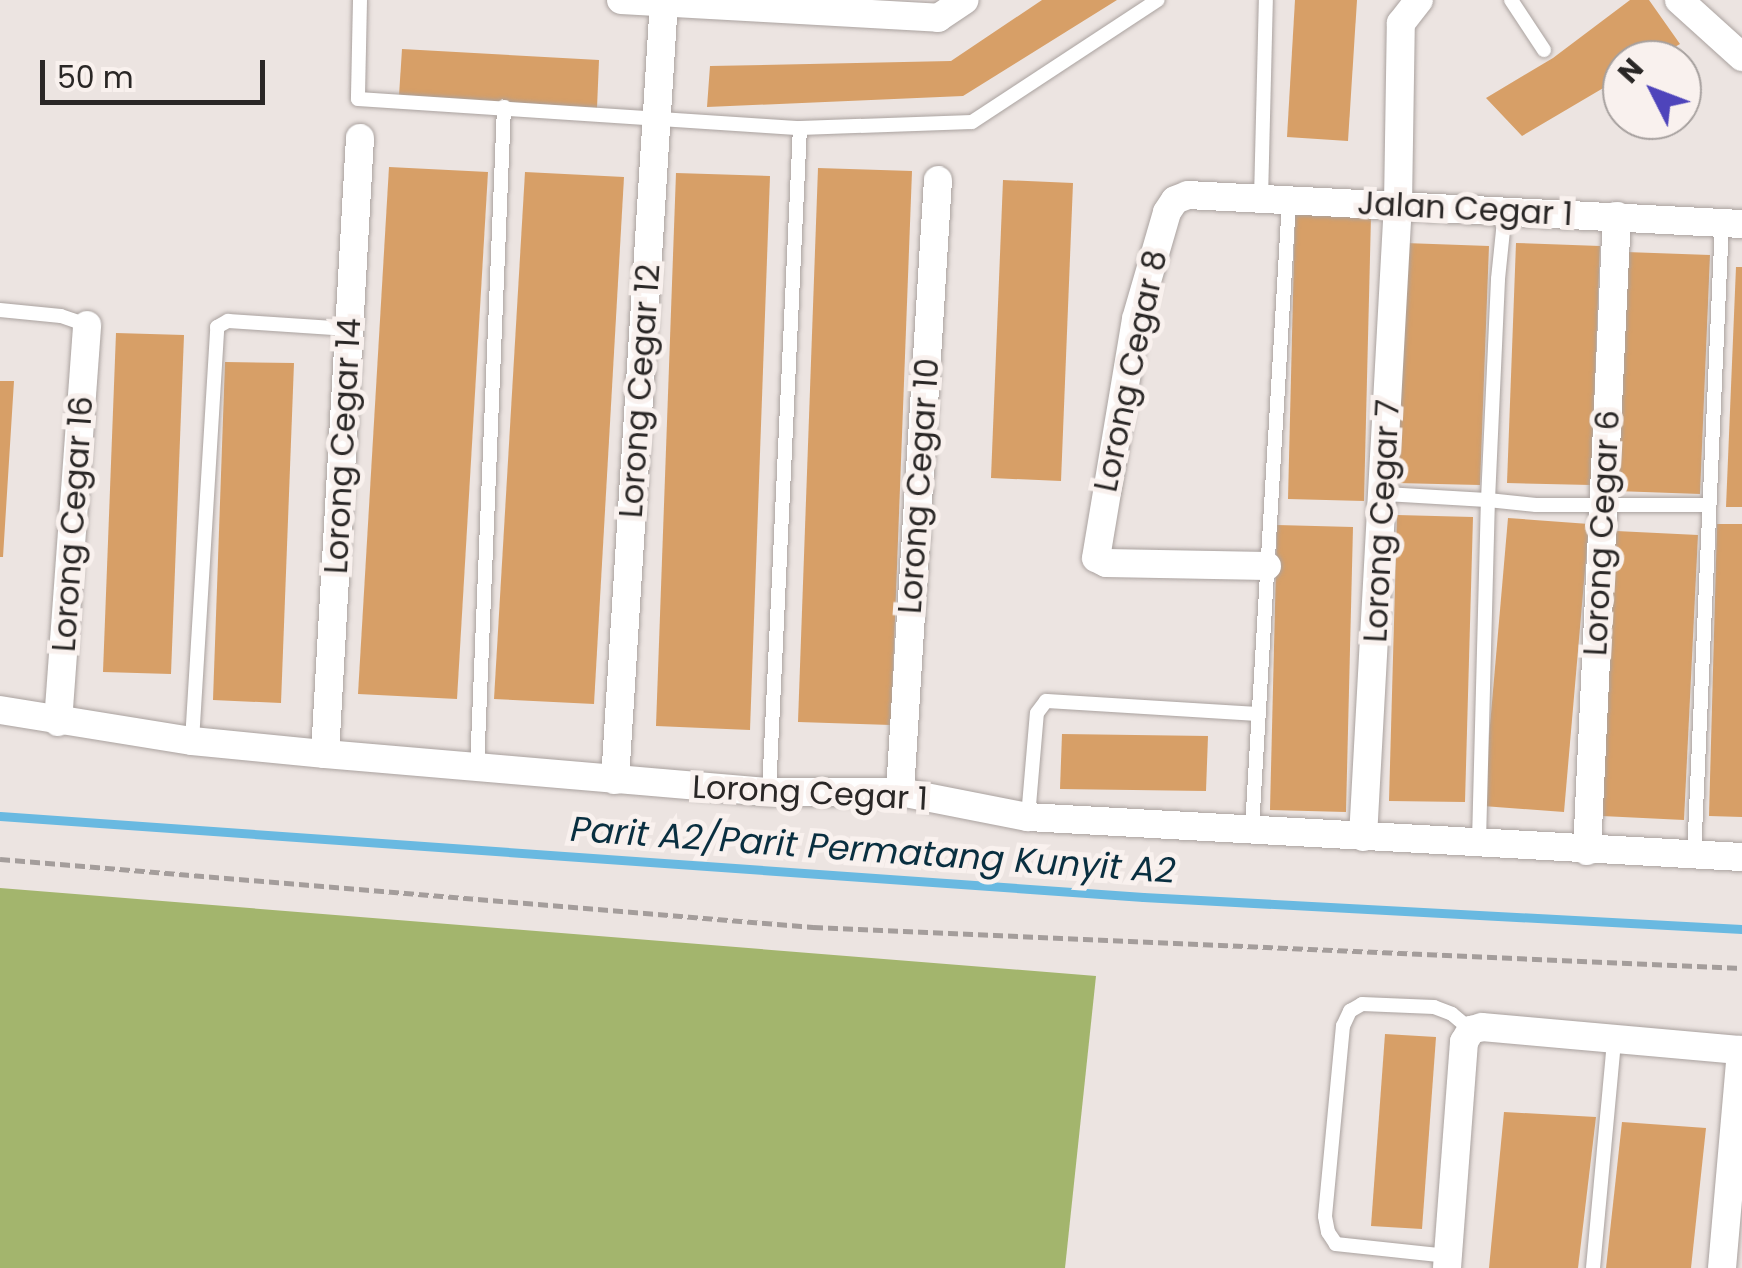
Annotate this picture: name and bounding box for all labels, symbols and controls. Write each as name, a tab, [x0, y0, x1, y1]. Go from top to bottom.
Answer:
scale bar	[45, 40, 270, 102]
north arrow	[1602, 40, 1702, 140]
text: N	[1609, 50, 1652, 92]
text: 50 m	[57, 56, 134, 99]
street label: Jalan Cegar 1	[1356, 184, 1574, 234]
street label: Lorong Cegar 8	[1087, 247, 1175, 495]
street label: Lorong Cegar 12	[612, 263, 668, 519]
street label: Lorong Cegar 14	[317, 317, 369, 575]
street label: Lorong Cegar 10	[891, 357, 947, 615]
street label: Lorong Cegar 16	[45, 395, 101, 653]
street label: Lorong Cegar 7	[1356, 399, 1408, 643]
street label: Lorong Cegar 6	[1576, 409, 1628, 657]
street label: Lorong Cegar 1	[691, 768, 929, 818]
water label: Parit A2/Parit Permatang Kunyit A2	[569, 808, 1177, 892]

